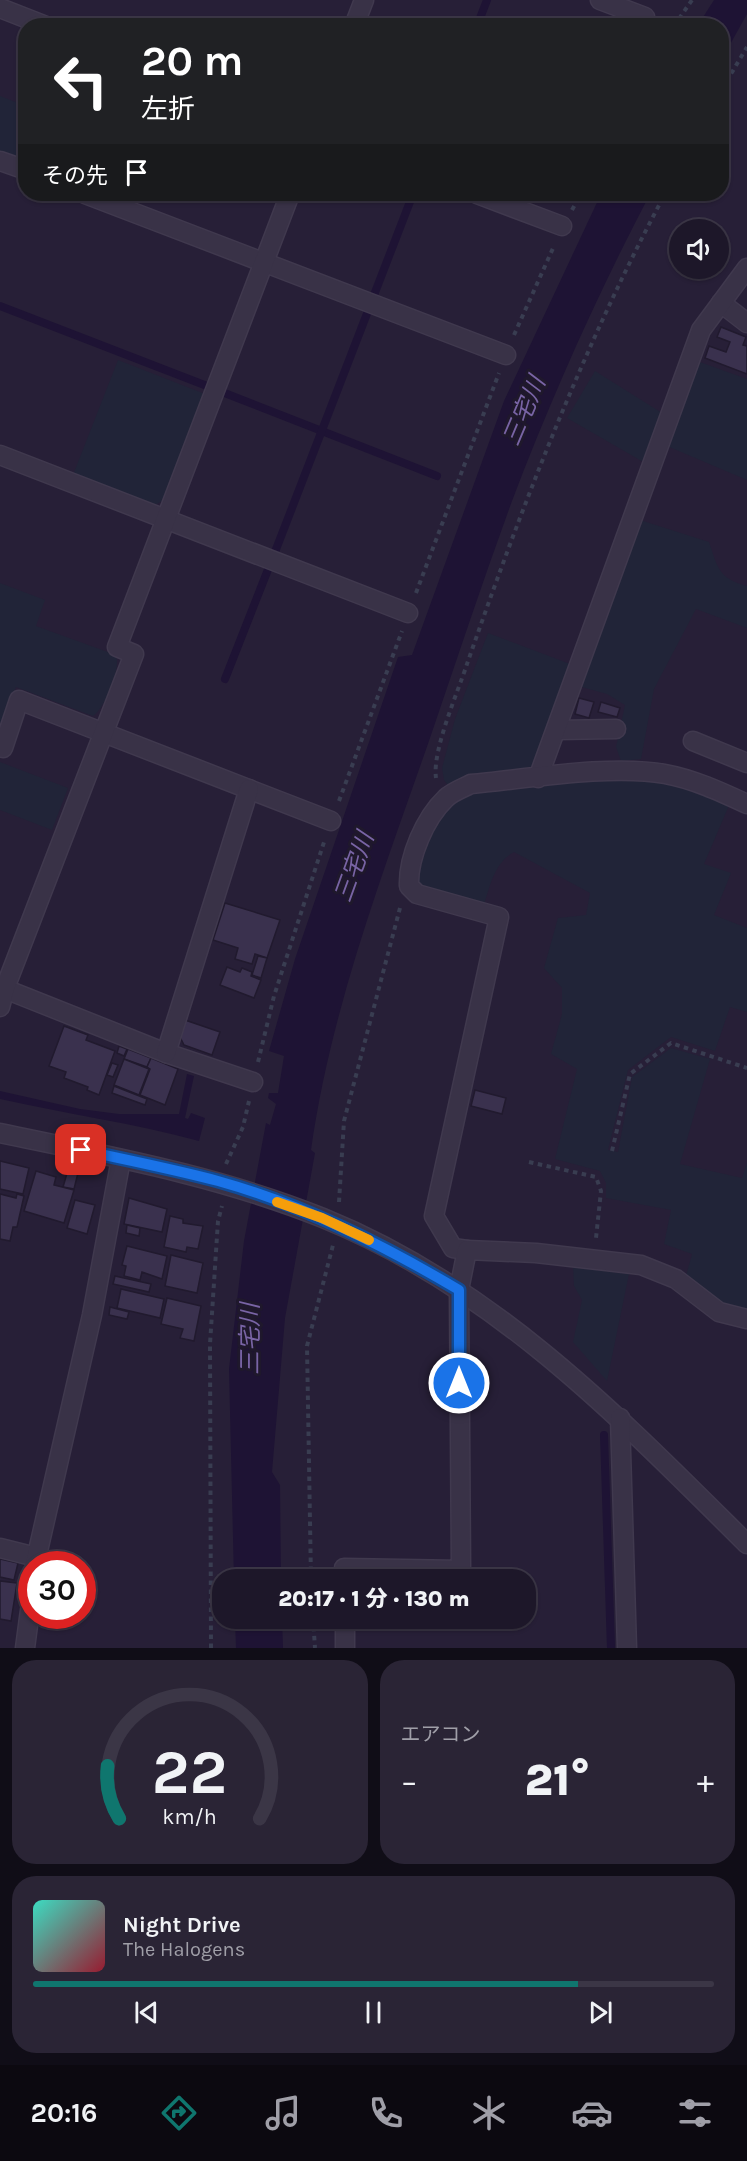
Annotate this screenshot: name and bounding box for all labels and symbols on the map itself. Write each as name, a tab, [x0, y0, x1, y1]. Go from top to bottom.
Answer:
water label: 三宅川	[497, 370, 552, 450]
water label: 三宅川	[329, 826, 380, 906]
pin	[55, 1124, 106, 1175]
water label: 三宅川	[236, 1300, 264, 1375]
position arrow	[427, 1351, 491, 1415]
speed limit sign: 30	[18, 1551, 96, 1629]

